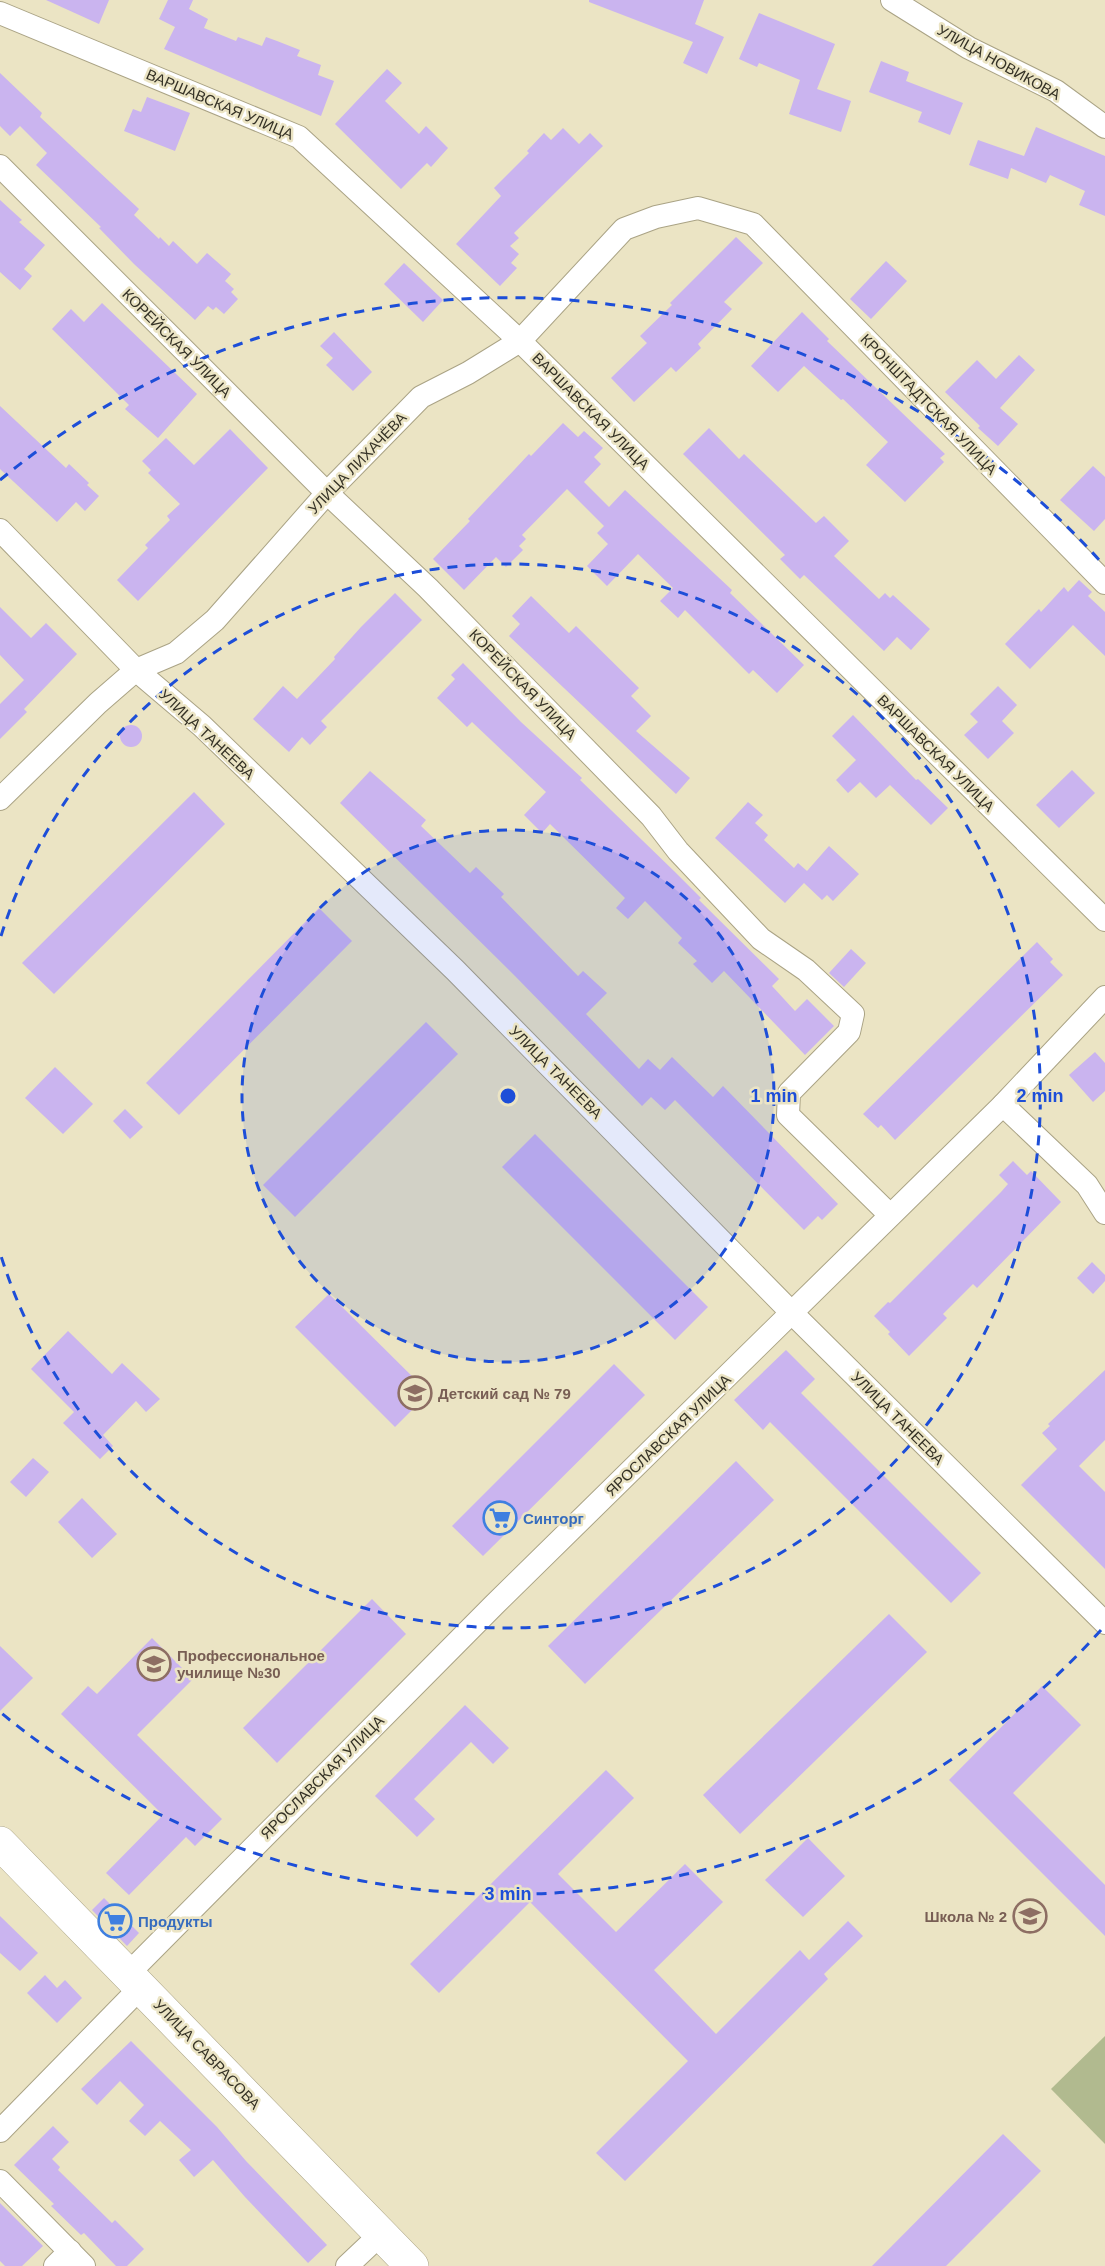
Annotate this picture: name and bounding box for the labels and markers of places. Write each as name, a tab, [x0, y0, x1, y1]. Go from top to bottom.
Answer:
centre of rings	[498, 1086, 518, 1106]
school or university icon: Детский сад № 79	[397, 1375, 433, 1411]
place label: Детский сад № 79	[438, 1385, 571, 1402]
supermarket icon: Синторг	[482, 1500, 518, 1536]
place label: Синторг	[523, 1510, 584, 1527]
school or university icon: Профессиональное училище №30	[136, 1646, 172, 1682]
place label: Профессиональное училище №30	[177, 1647, 325, 1681]
school or university icon: Школа № 2	[1012, 1898, 1048, 1934]
supermarket icon: Продукты	[97, 1903, 133, 1939]
place label: Школа № 2	[925, 1908, 1007, 1925]
place label: Продукты	[138, 1913, 213, 1930]

